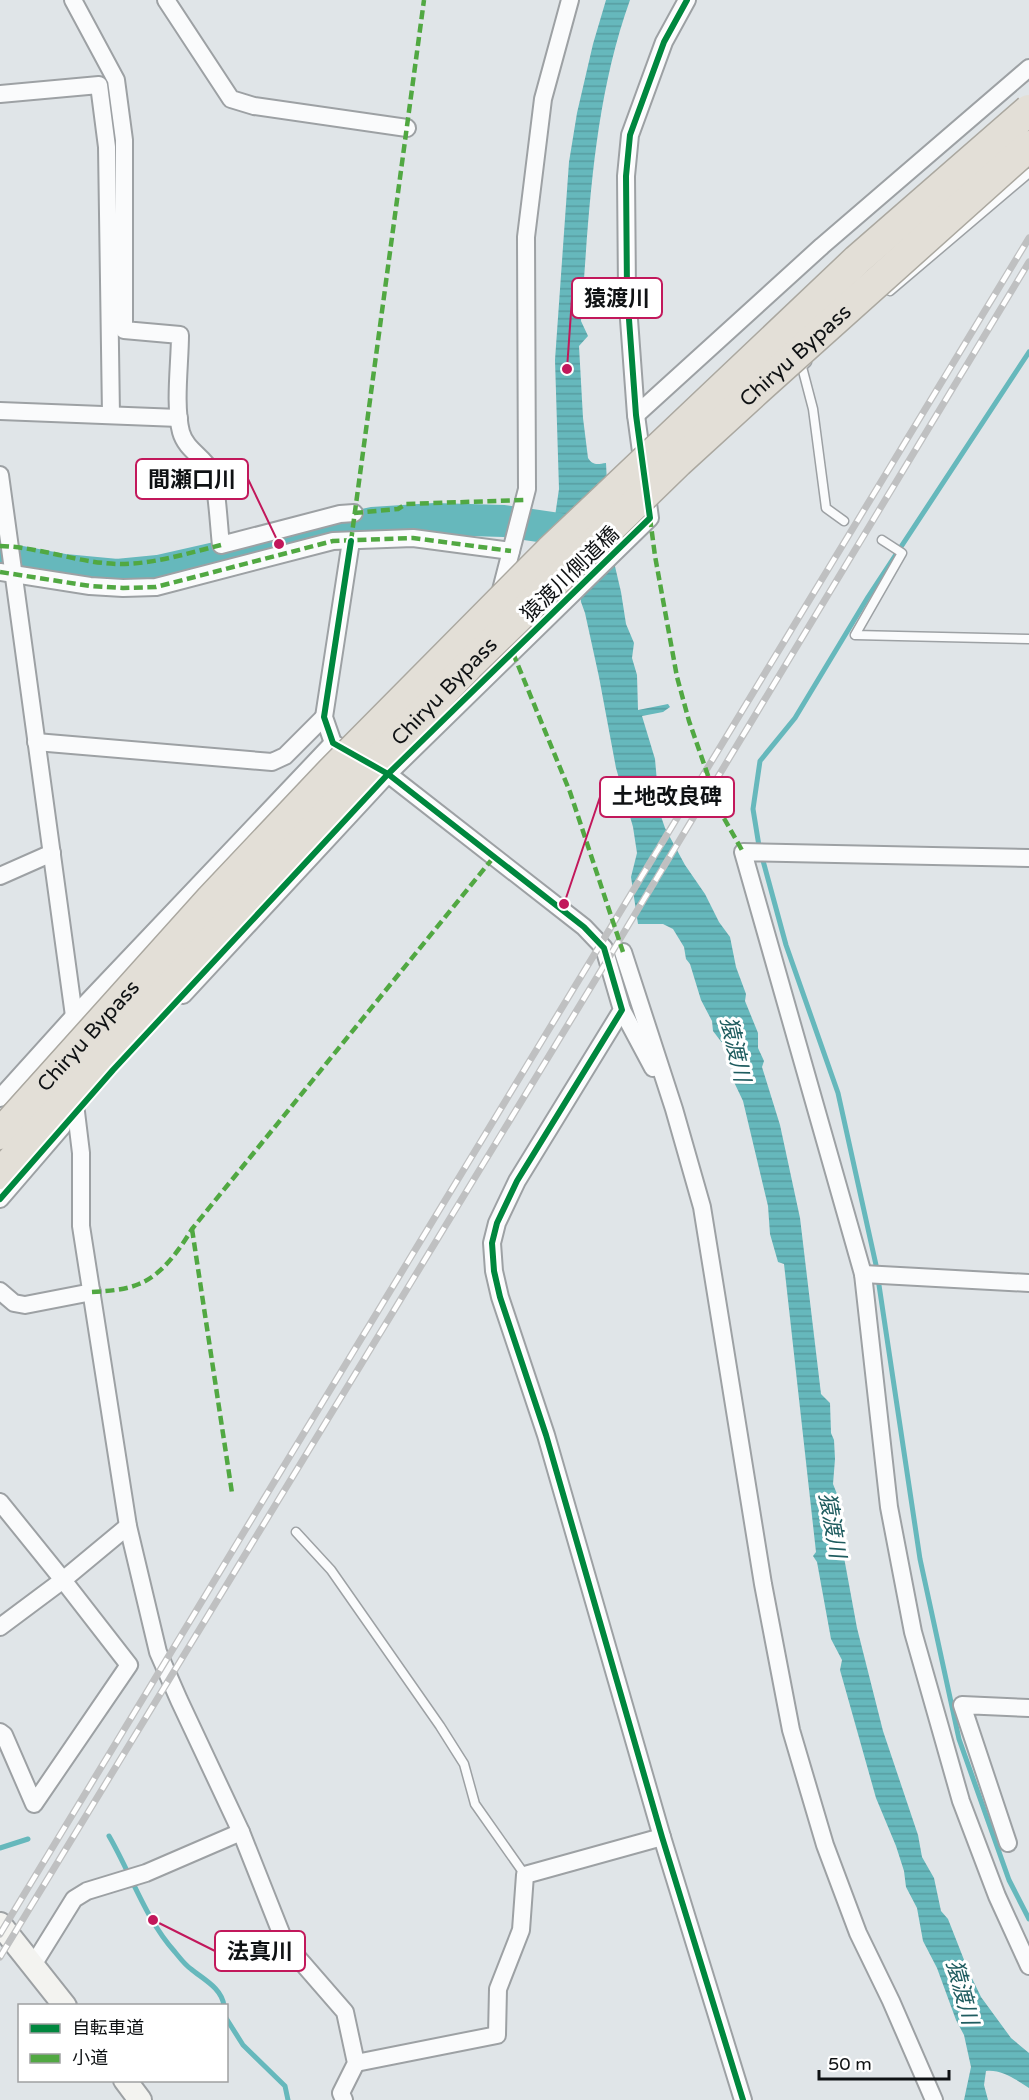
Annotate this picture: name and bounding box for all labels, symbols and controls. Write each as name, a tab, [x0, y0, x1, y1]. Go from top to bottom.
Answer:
callout: 猿渡川	[572, 278, 662, 318]
text: 猿渡川	[584, 286, 650, 312]
street label: Chiryu Bypass	[735, 299, 856, 412]
callout: 間瀬口川	[136, 459, 248, 499]
text: 間瀬口川	[148, 467, 236, 493]
street label: 猿渡川側道橋	[516, 522, 624, 627]
street label: Chiryu Bypass	[386, 632, 503, 751]
callout: 土地改良碑	[600, 777, 734, 817]
text: 土地改良碑	[612, 784, 722, 810]
street label: Chiryu Bypass	[32, 975, 145, 1097]
water label: 猿渡川	[715, 1014, 756, 1086]
water label: 猿渡川	[813, 1490, 851, 1562]
callout: 法真川	[215, 1931, 305, 1971]
text: 法真川	[227, 1939, 293, 1965]
water label: 猿渡川	[941, 1957, 984, 2029]
legend	[18, 2004, 228, 2082]
text: 自転車道	[72, 2017, 144, 2039]
scale bar	[819, 2043, 950, 2081]
text: 小道	[72, 2047, 108, 2069]
text: 50 m	[828, 2053, 872, 2075]

